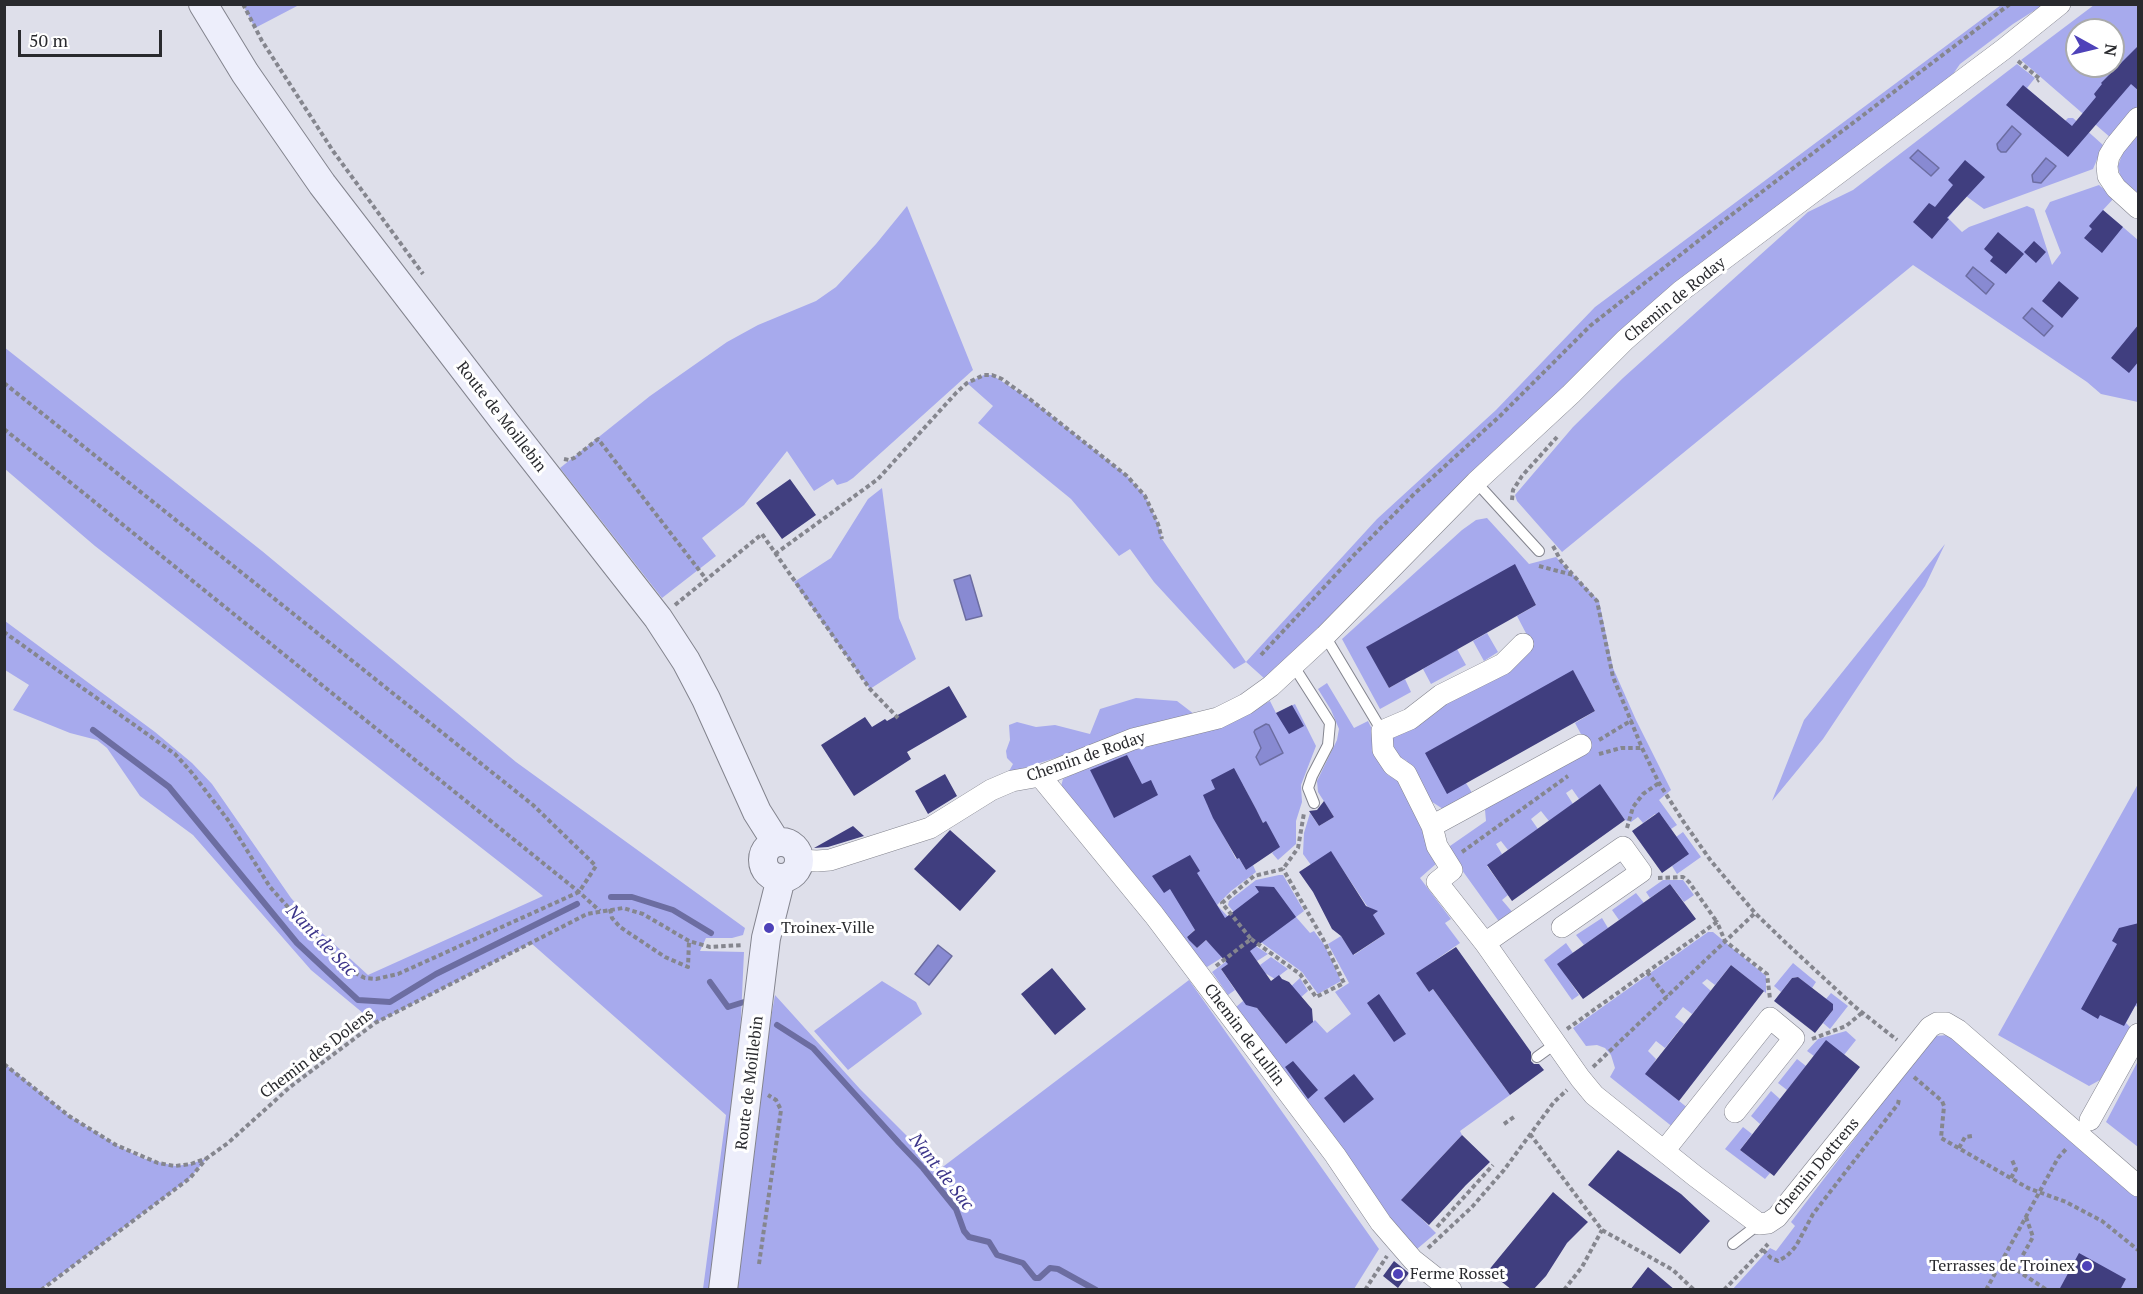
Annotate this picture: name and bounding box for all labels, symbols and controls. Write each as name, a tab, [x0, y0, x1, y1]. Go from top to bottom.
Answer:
scale bar	[21, 18, 165, 56]
north arrow	[2065, 18, 2125, 78]
text: 50 m	[29, 28, 68, 52]
text: N	[2099, 43, 2123, 58]
street label: Chemin de Roday	[1621, 253, 1729, 347]
street label: Route de Moillebin	[452, 358, 550, 476]
street label: Chemin de Roday	[1024, 728, 1148, 786]
water label: Nant de Sac	[281, 900, 361, 982]
place label: Troinex-Ville	[781, 918, 875, 938]
marker: Troinex-Ville	[762, 921, 776, 935]
street label: Chemin de Lullin	[1199, 980, 1289, 1090]
street label: Chemin des Dolens	[257, 1005, 377, 1103]
street label: Route de Moillebin	[732, 1015, 768, 1151]
street label: Chemin Dottrens	[1770, 1114, 1864, 1220]
water label: Nant de Sac	[904, 1129, 978, 1215]
place label: Terrasses de Troinex	[1929, 1256, 2075, 1276]
marker: Terrasses de Troinex	[2080, 1259, 2094, 1273]
place label: Ferme Rosset	[1410, 1264, 1505, 1284]
marker: Ferme Rosset	[1391, 1267, 1405, 1281]

